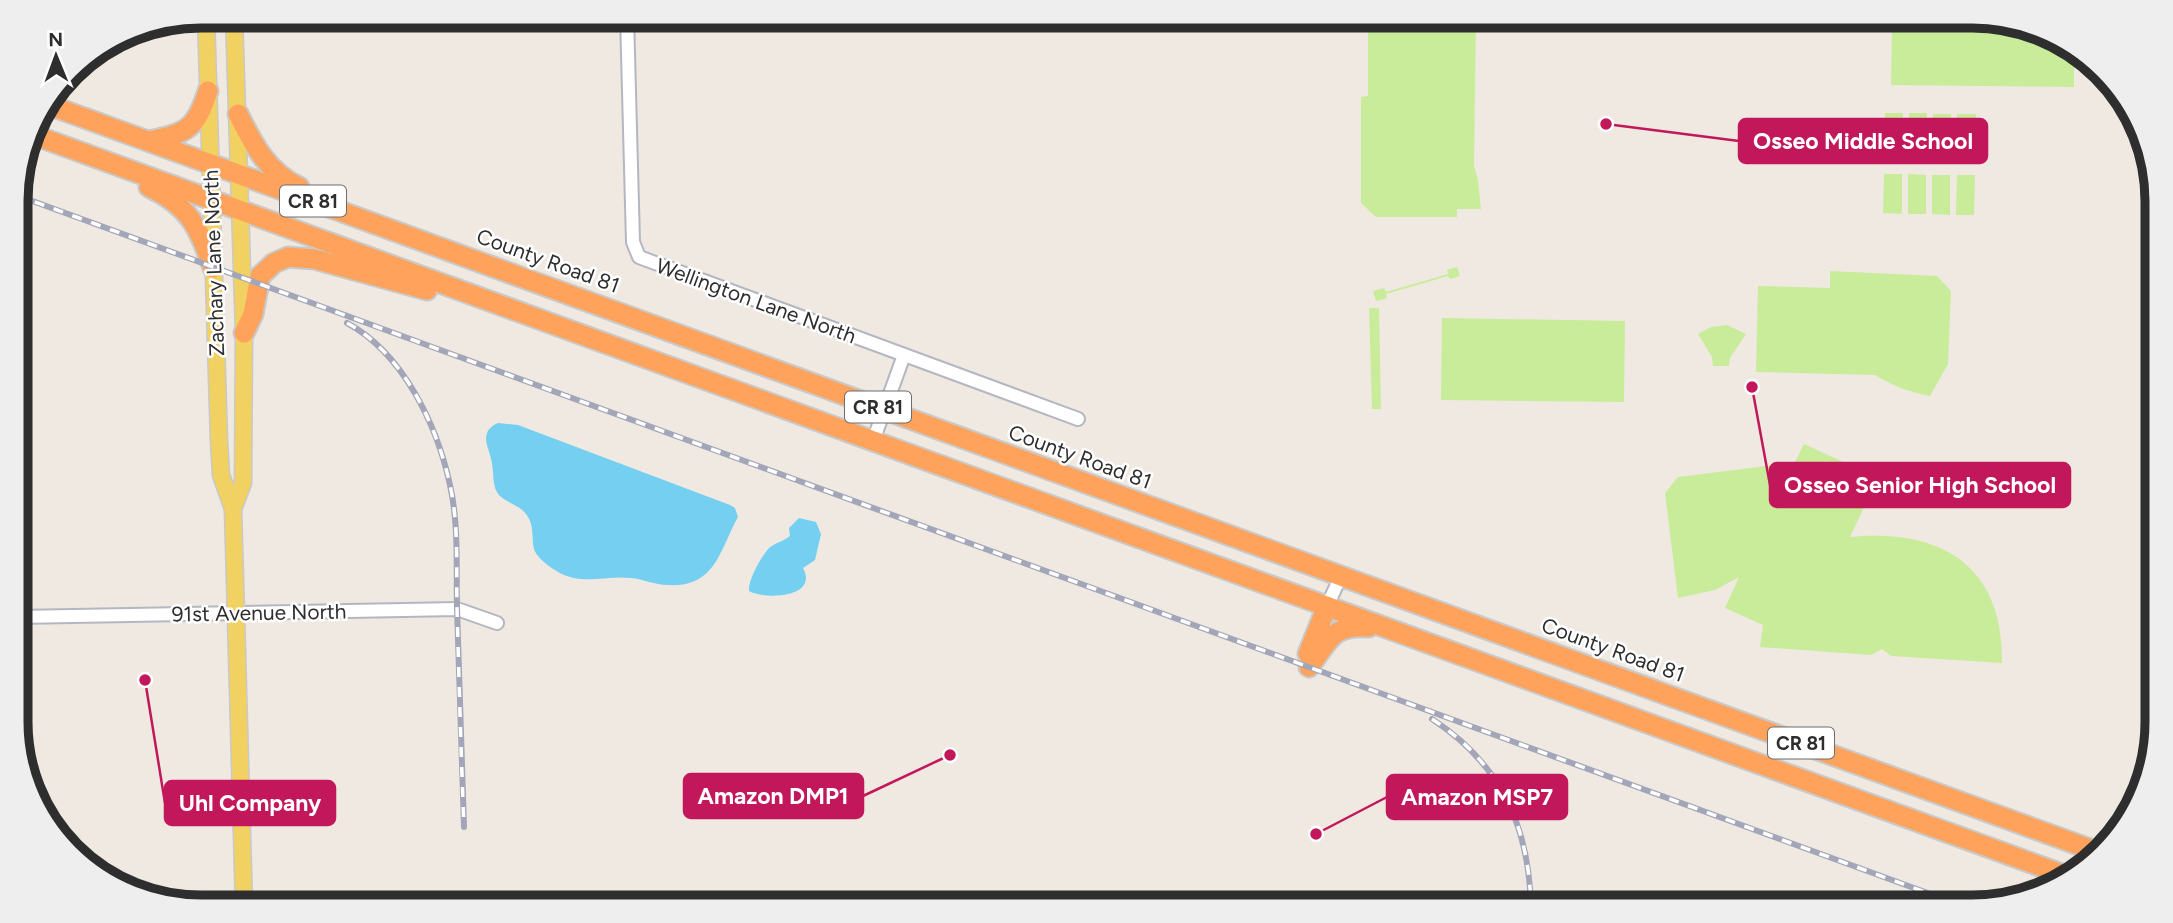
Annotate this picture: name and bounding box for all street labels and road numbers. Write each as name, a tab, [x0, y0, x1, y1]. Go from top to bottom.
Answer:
street label: Zachary Lane North	[198, 169, 229, 357]
road number: CR 81	[280, 186, 346, 216]
street label: County Road 81	[473, 223, 623, 298]
street label: Wellington Lane North	[653, 253, 860, 348]
road number: CR 81	[845, 392, 911, 422]
street label: County Road 81	[1005, 419, 1155, 494]
street label: 91st Avenue North	[171, 598, 347, 627]
street label: County Road 81	[1538, 612, 1688, 687]
road number: CR 81	[1768, 728, 1834, 758]

